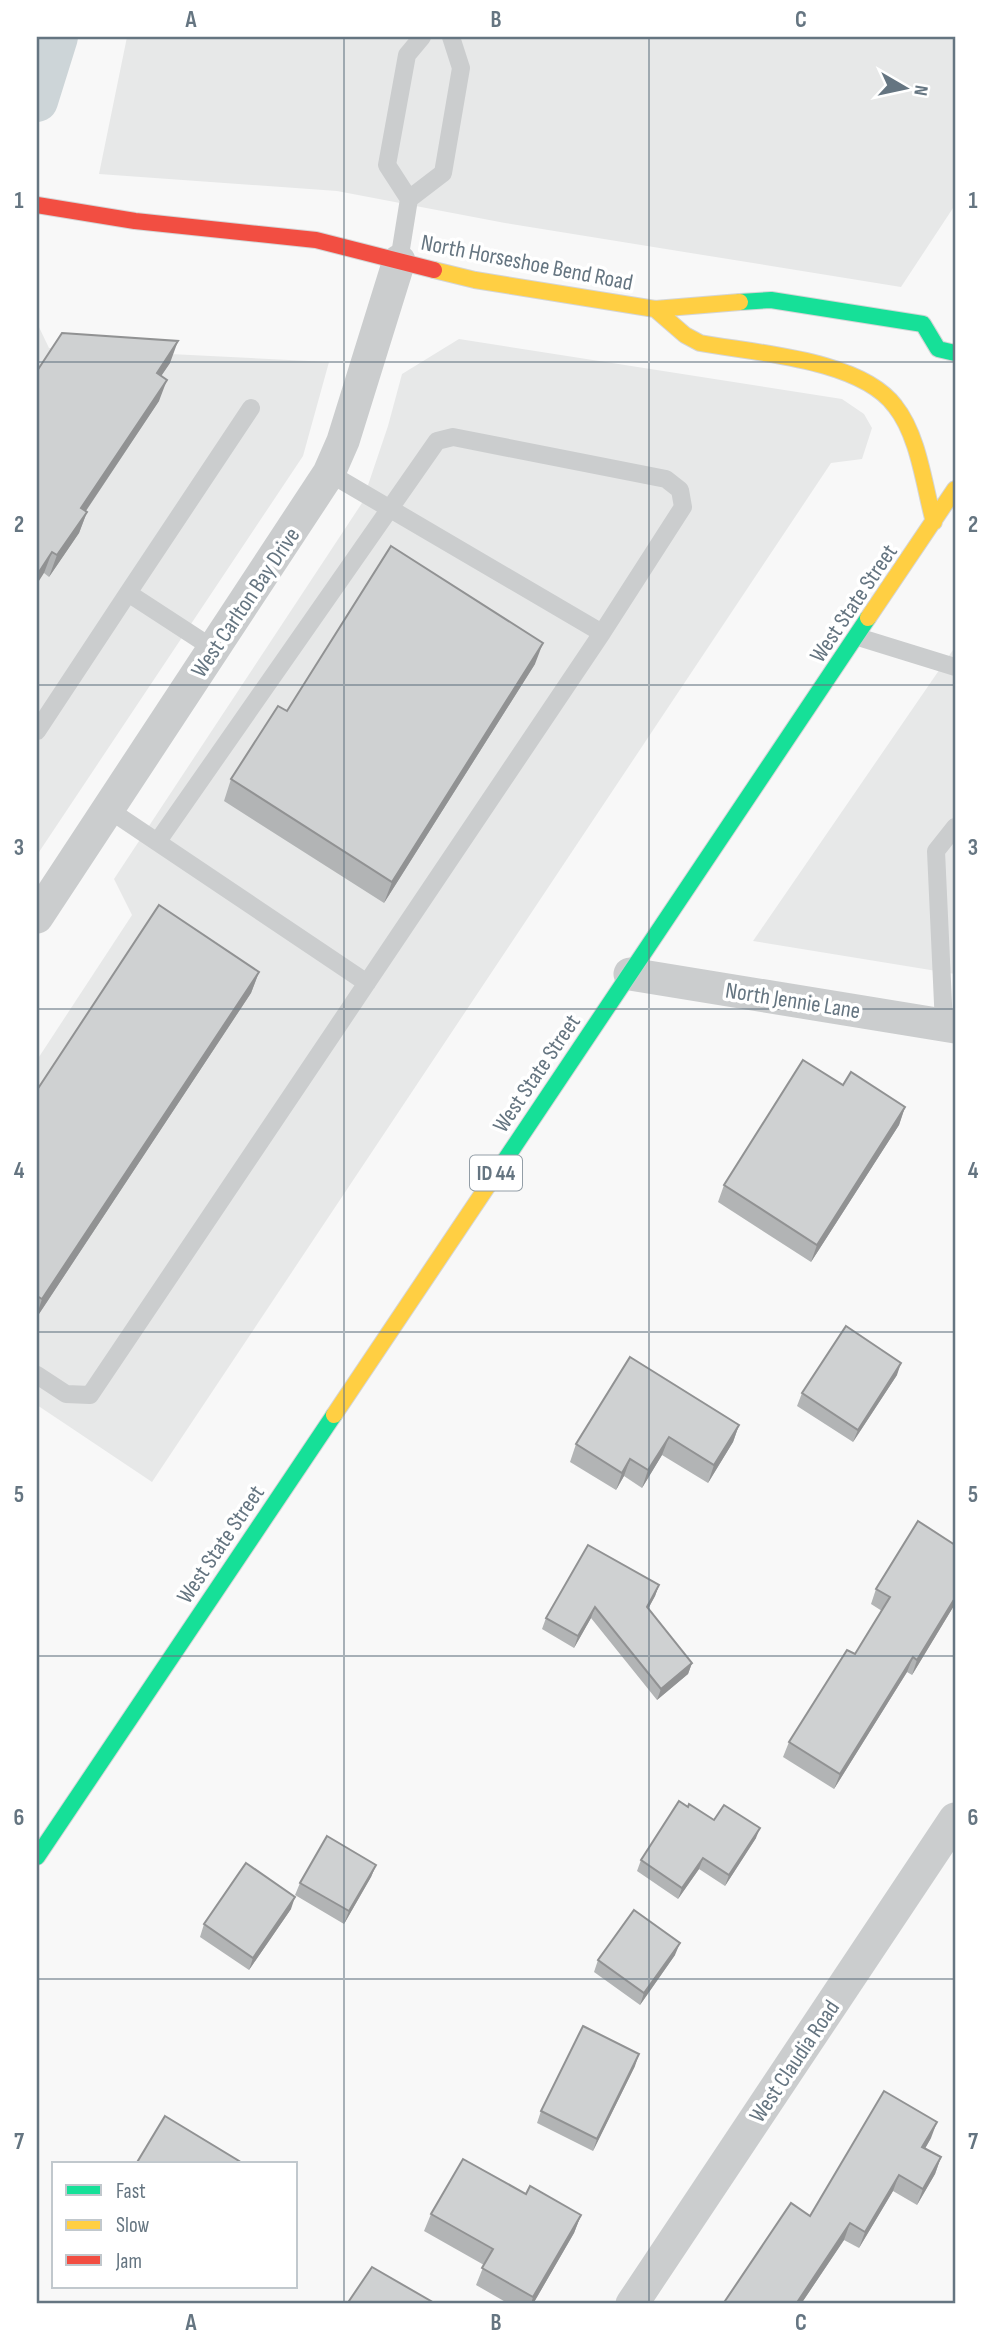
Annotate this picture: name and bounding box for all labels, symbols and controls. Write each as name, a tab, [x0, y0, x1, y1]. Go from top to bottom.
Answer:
text: A	[185, 6, 198, 34]
text: B	[491, 6, 502, 34]
text: C	[795, 6, 807, 34]
north arrow	[870, 52, 940, 122]
text: N	[908, 84, 932, 97]
text: 1	[14, 187, 24, 215]
text: 1	[968, 187, 978, 215]
street label: North Horseshoe Bend Road	[419, 229, 635, 297]
text: 2	[14, 511, 24, 539]
text: 2	[968, 511, 978, 539]
street label: West Carlton Bay Drive	[185, 522, 306, 683]
street label: West State Street	[804, 539, 904, 668]
text: 3	[14, 834, 24, 862]
text: 3	[968, 834, 978, 862]
street label: North Jennie Lane	[724, 977, 862, 1025]
street label: West State Street	[487, 1009, 587, 1138]
road number: ID 44	[470, 1156, 522, 1190]
text: 4	[14, 1157, 25, 1185]
text: 4	[968, 1157, 979, 1185]
street label: West State Street	[171, 1480, 271, 1609]
text: 5	[14, 1481, 24, 1509]
text: 5	[968, 1481, 978, 1509]
text: 6	[14, 1804, 24, 1832]
text: 6	[968, 1804, 978, 1832]
street label: West Claudia Road	[744, 1995, 846, 2128]
text: 7	[14, 2128, 24, 2156]
text: 7	[968, 2128, 978, 2156]
legend	[52, 2162, 298, 2288]
text: Fast	[116, 2179, 146, 2204]
text: Slow	[116, 2213, 150, 2238]
text: Jam	[115, 2249, 142, 2274]
text: A	[185, 2309, 198, 2337]
text: B	[491, 2309, 502, 2337]
text: C	[795, 2309, 807, 2337]

